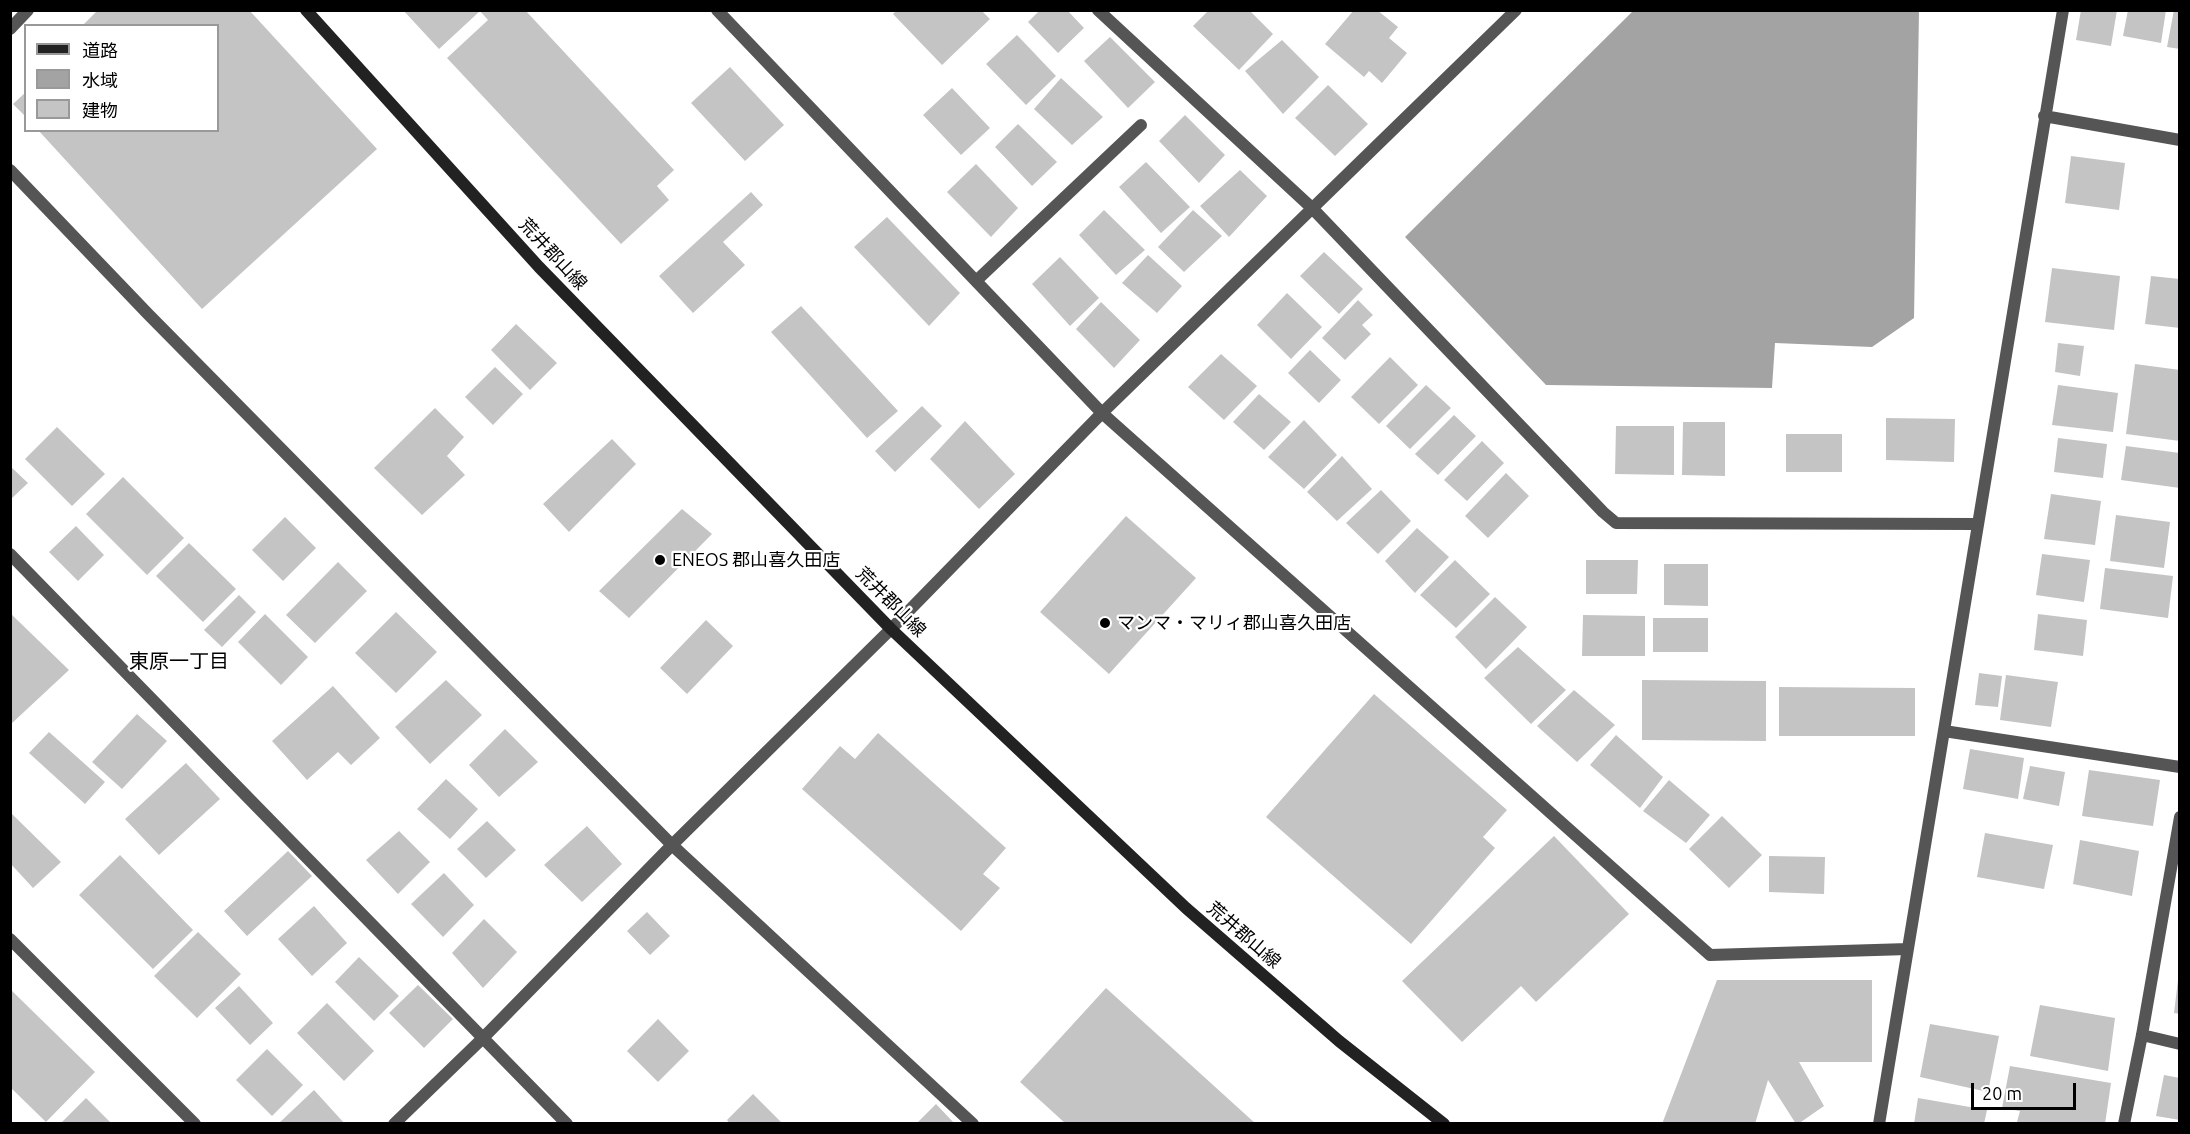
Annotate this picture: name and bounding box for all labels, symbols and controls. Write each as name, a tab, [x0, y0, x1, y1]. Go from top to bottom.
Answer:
legend	[24, 24, 219, 132]
text: 道路	[82, 40, 118, 60]
text: 水域	[82, 70, 118, 90]
text: 建物	[82, 100, 118, 120]
street label: 荒井郡山線	[514, 214, 592, 294]
place label: ENEOS 郡山喜久田店	[672, 549, 840, 571]
marker: ENEOS 郡山喜久田店	[653, 553, 667, 567]
street label: 荒井郡山線	[852, 563, 930, 641]
place label: マンマ・マリィ郡山喜久田店	[1117, 612, 1351, 634]
marker: マンマ・マリィ郡山喜久田店	[1098, 616, 1112, 630]
district label: 東原一丁目	[129, 649, 229, 673]
street label: 荒井郡山線	[1203, 897, 1285, 973]
scale bar	[1974, 1071, 2079, 1109]
text: 20 m	[1982, 1083, 2022, 1103]

